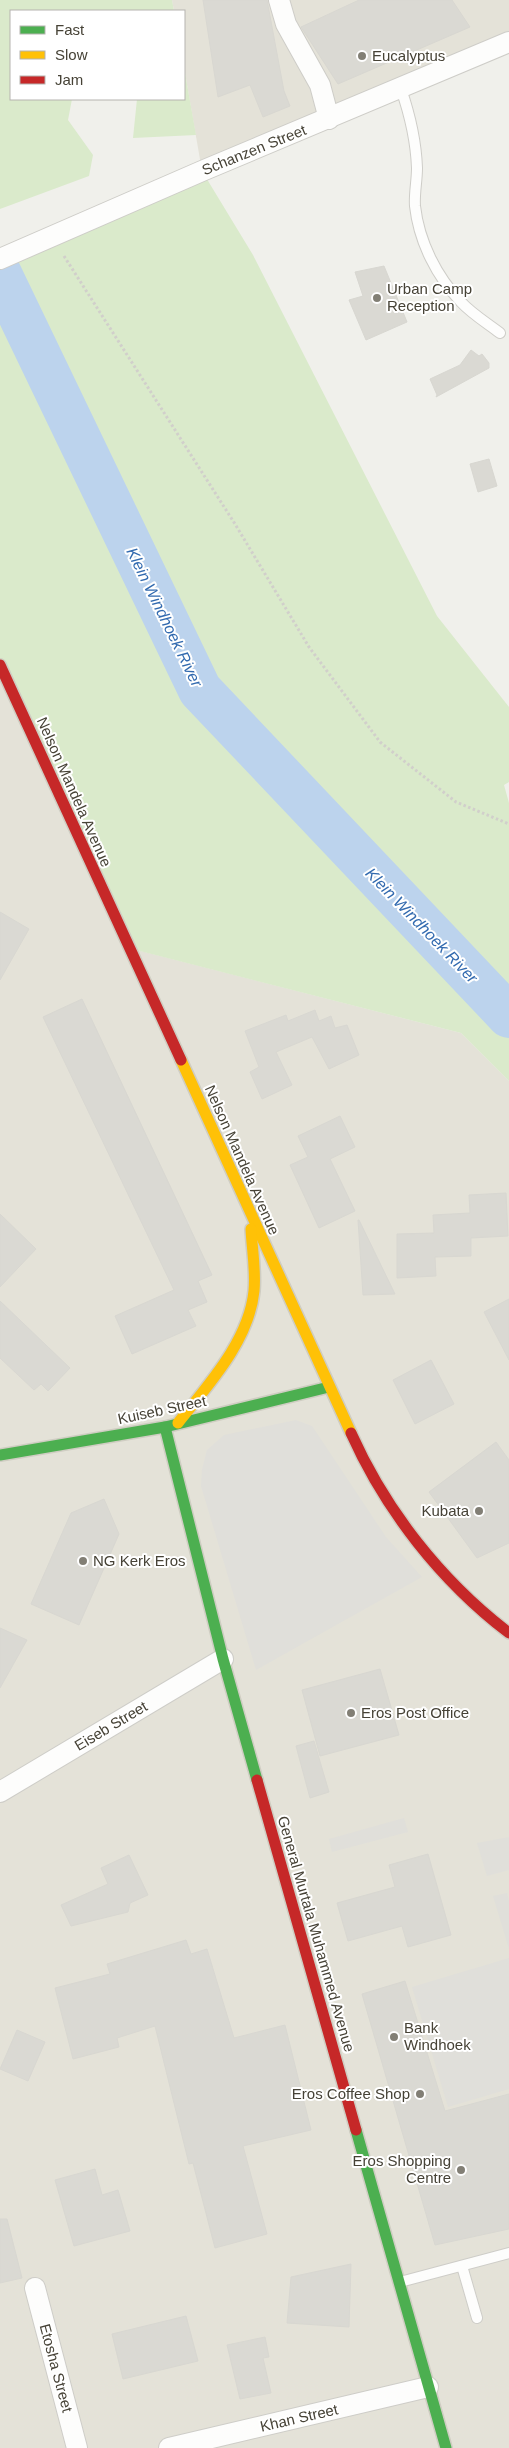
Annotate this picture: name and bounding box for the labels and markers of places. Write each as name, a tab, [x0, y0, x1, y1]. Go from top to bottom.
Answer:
place label: Eucalyptus	[372, 47, 445, 64]
marker: Eucalyptus	[356, 50, 368, 62]
place label: Urban Camp Reception	[387, 280, 472, 314]
marker: Urban Camp Reception	[371, 292, 383, 304]
place label: Kubata	[421, 1502, 470, 1519]
marker: Kubata	[473, 1505, 485, 1517]
place label: NG Kerk Eros	[93, 1552, 186, 1569]
marker: NG Kerk Eros	[77, 1555, 89, 1567]
place label: Eros Post Office	[361, 1704, 469, 1721]
marker: Eros Post Office	[345, 1707, 357, 1719]
place label: Bank Windhoek	[404, 2019, 471, 2053]
marker: Bank Windhoek	[388, 2031, 400, 2043]
place label: Eros Coffee Shop	[292, 2085, 410, 2102]
marker: Eros Coffee Shop	[414, 2088, 426, 2100]
place label: Eros Shopping Centre	[353, 2152, 451, 2186]
marker: Eros Shopping Centre	[455, 2164, 467, 2176]

